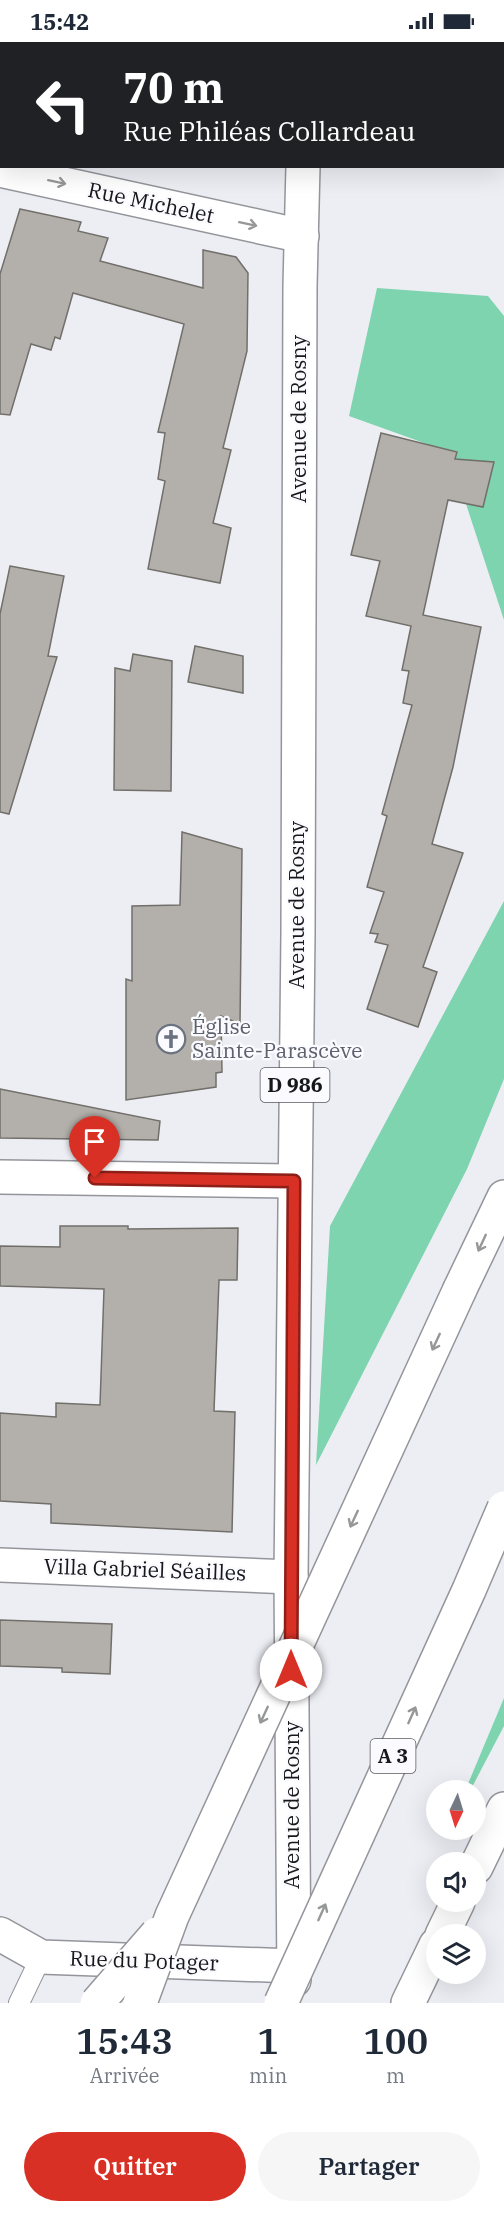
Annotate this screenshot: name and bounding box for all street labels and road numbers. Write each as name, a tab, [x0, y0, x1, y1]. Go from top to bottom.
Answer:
street label: Rue Michelet	[86, 175, 217, 229]
street label: Avenue de Rosny	[284, 334, 312, 503]
street label: Avenue de Rosny	[282, 820, 310, 989]
road number: D 986	[260, 1068, 330, 1102]
street label: Villa Gabriel Séailles	[43, 1551, 247, 1587]
street label: Avenue de Rosny	[277, 1720, 305, 1889]
road number: A 3	[370, 1739, 416, 1773]
street label: Rue du Potager	[69, 1943, 220, 1977]

